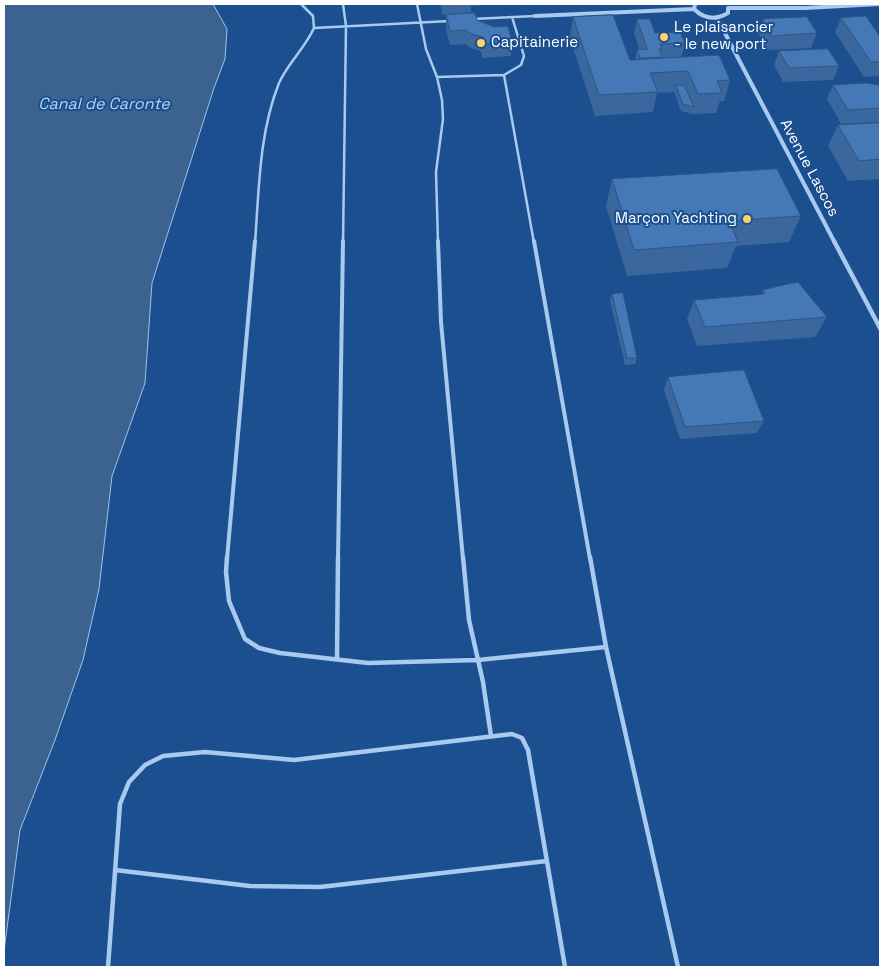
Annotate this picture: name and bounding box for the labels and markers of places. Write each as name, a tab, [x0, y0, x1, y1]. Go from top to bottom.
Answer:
place label: Le plaisancier - le new port	[674, 19, 773, 54]
marker: Le plaisancier - le new port	[658, 31, 670, 43]
place label: Capitainerie	[491, 34, 578, 52]
marker: Capitainerie	[475, 37, 487, 49]
place label: Marçon Yachting	[615, 210, 737, 228]
marker: Marçon Yachting	[741, 213, 753, 225]

